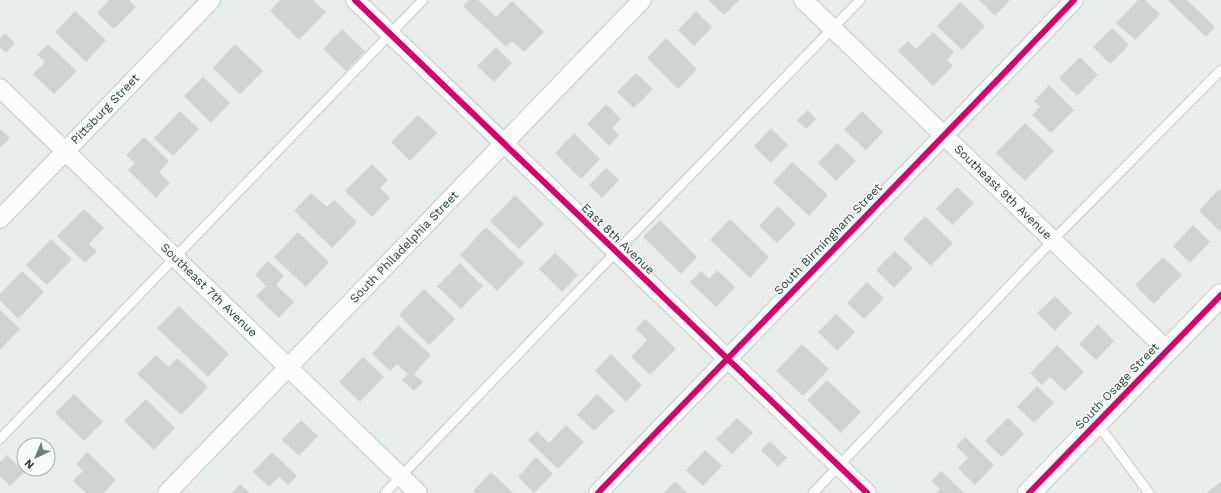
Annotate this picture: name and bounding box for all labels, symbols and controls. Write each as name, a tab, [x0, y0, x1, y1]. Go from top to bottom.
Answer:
street label: Pittsburg Street	[68, 71, 142, 147]
street label: Southeast 9th Avenue	[951, 142, 1055, 242]
street label: South Birmingham Street	[771, 181, 885, 297]
street label: South Philadelphia Street	[347, 188, 461, 306]
street label: East 8th Avenue	[579, 201, 657, 277]
street label: Southeast 7th Avenue	[158, 240, 260, 340]
street label: South Osage Street	[1072, 340, 1162, 432]
north arrow	[16, 437, 56, 477]
text: N	[22, 456, 37, 471]

